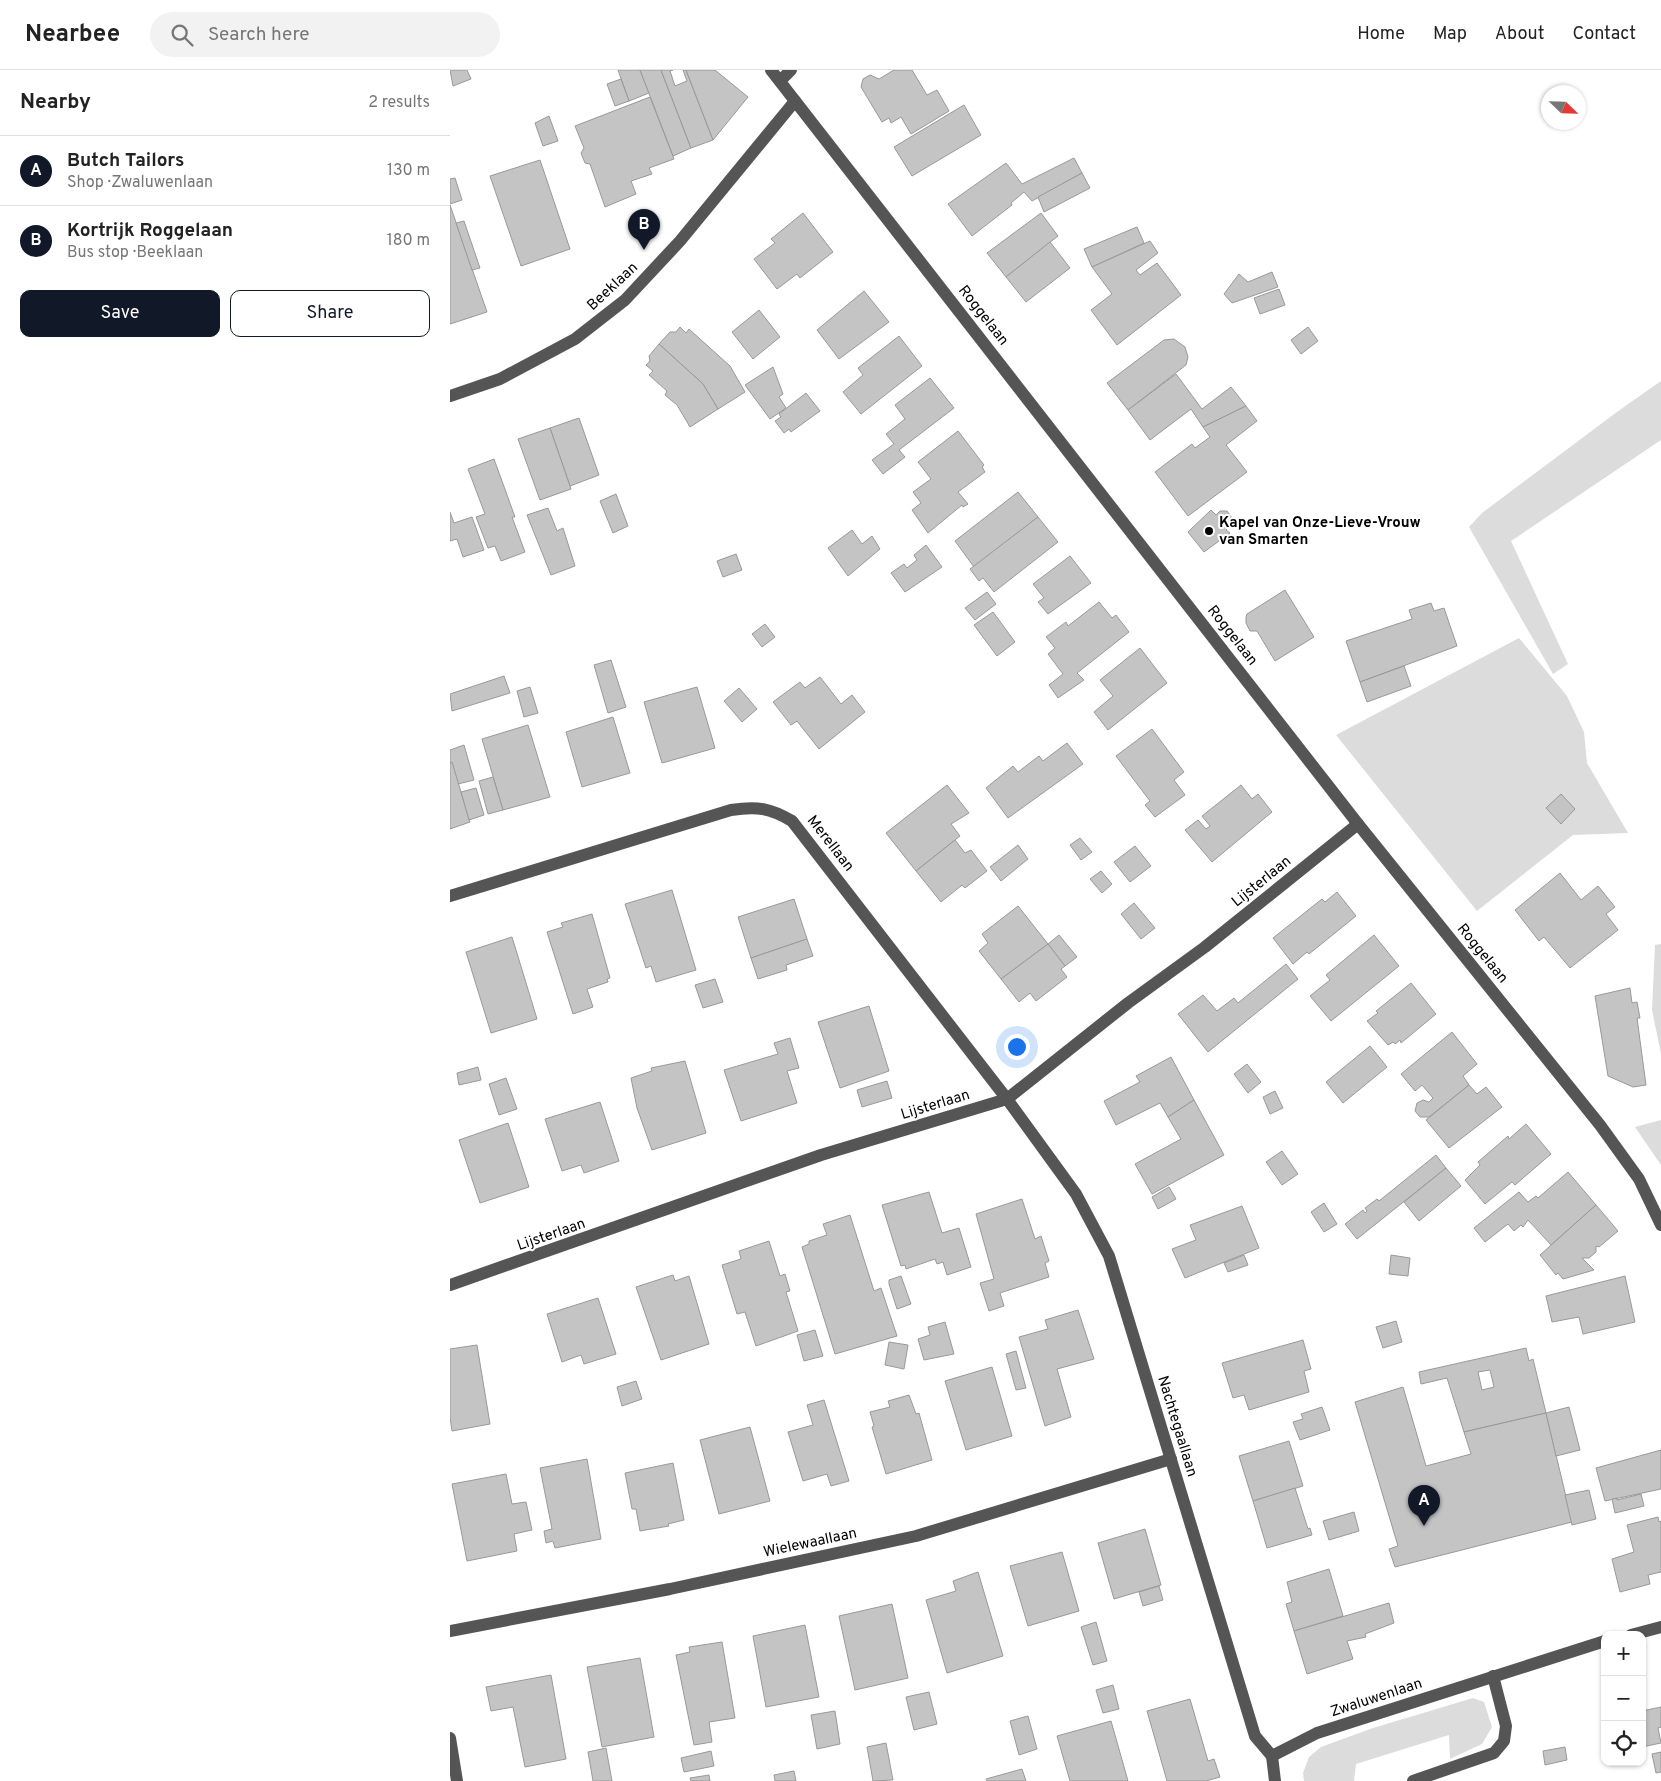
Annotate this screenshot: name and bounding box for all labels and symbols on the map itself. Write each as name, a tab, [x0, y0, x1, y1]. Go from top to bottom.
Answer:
north arrow	[1541, 85, 1586, 130]
pin: B	[628, 209, 660, 250]
street label: Beeklaan	[584, 259, 642, 315]
street label: Roggelaan	[953, 282, 1012, 350]
place label: Kapel van Onze-Lieve-Vrouw van Smarten	[1219, 514, 1421, 550]
marker: Kapel van Onze-Lieve-Vrouw van Smarten	[1203, 525, 1215, 537]
street label: Roggelaan	[1202, 602, 1261, 670]
street label: Merellaan	[802, 812, 858, 876]
street label: Lijsterlaan	[1228, 852, 1296, 912]
street label: Roggelaan	[1452, 920, 1512, 988]
your location	[1004, 1034, 1030, 1060]
street label: Lijsterlaan	[899, 1086, 972, 1125]
street label: Lijsterlaan	[515, 1215, 588, 1256]
street label: Nachtegaallaan	[1152, 1374, 1201, 1479]
pin: A	[1408, 1485, 1440, 1526]
street label: Wielewaallaan	[762, 1524, 859, 1563]
street label: Zwaluwenlaan	[1328, 1675, 1425, 1722]

